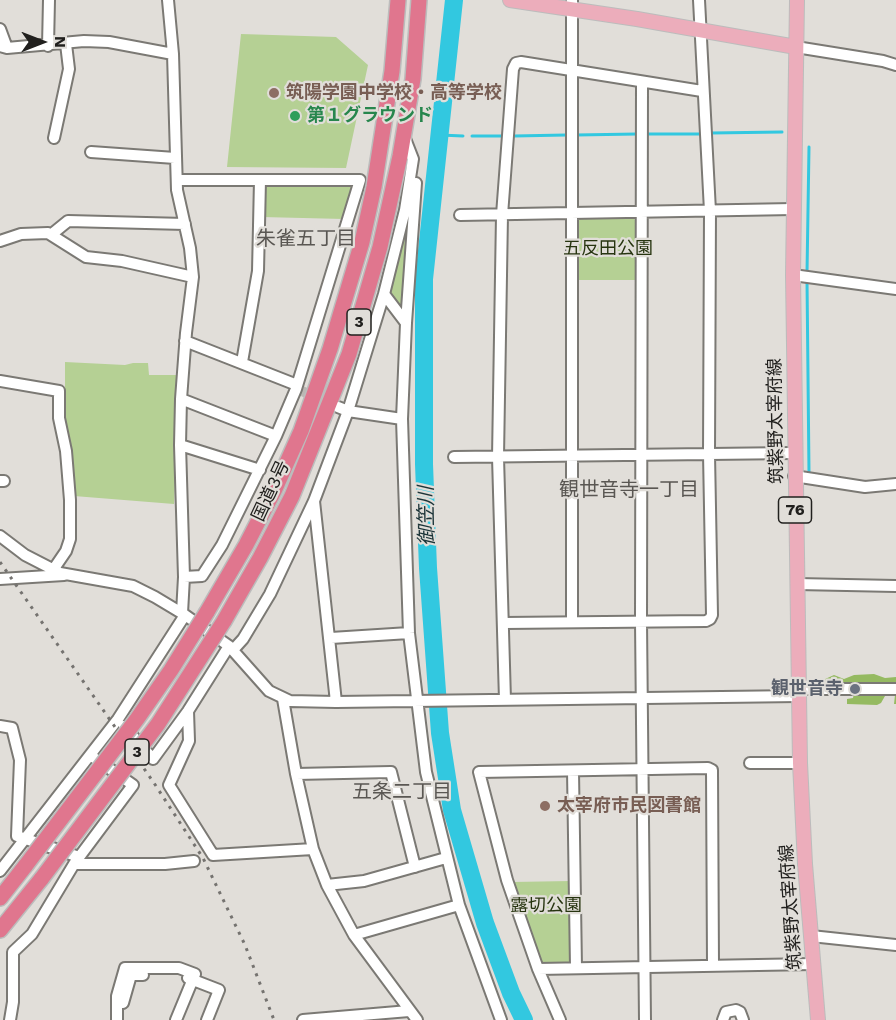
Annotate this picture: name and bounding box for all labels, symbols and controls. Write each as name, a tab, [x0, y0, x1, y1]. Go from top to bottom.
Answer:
north arrow	[12, 12, 72, 72]
text: N	[51, 36, 70, 48]
place label: 筑陽学園中学校・高等学校	[286, 82, 502, 104]
marker: 筑陽学園中学校・高等学校	[267, 86, 281, 100]
place label: 第１グラウンド	[307, 105, 433, 127]
marker: 第１グラウンド	[288, 109, 302, 123]
district label: 朱雀五丁目	[256, 227, 356, 251]
park label: 五反田公園	[563, 238, 653, 260]
road number: 3	[347, 309, 371, 335]
street label: 筑紫野太宰府線	[764, 358, 788, 484]
street label: 国道3号	[248, 457, 294, 525]
district label: 観世音寺一丁目	[559, 478, 699, 502]
water label: 御笠川	[414, 486, 440, 546]
road number: 76	[778, 497, 812, 523]
place label: 観世音寺	[771, 678, 843, 700]
marker: 観世音寺	[848, 682, 862, 696]
road number: 3	[125, 739, 149, 765]
district label: 五条二丁目	[352, 780, 452, 804]
place label: 太宰府市民図書館	[557, 795, 701, 817]
marker: 太宰府市民図書館	[538, 799, 552, 813]
street label: 筑紫野太宰府線	[776, 843, 806, 971]
park label: 露切公園	[510, 895, 582, 917]

